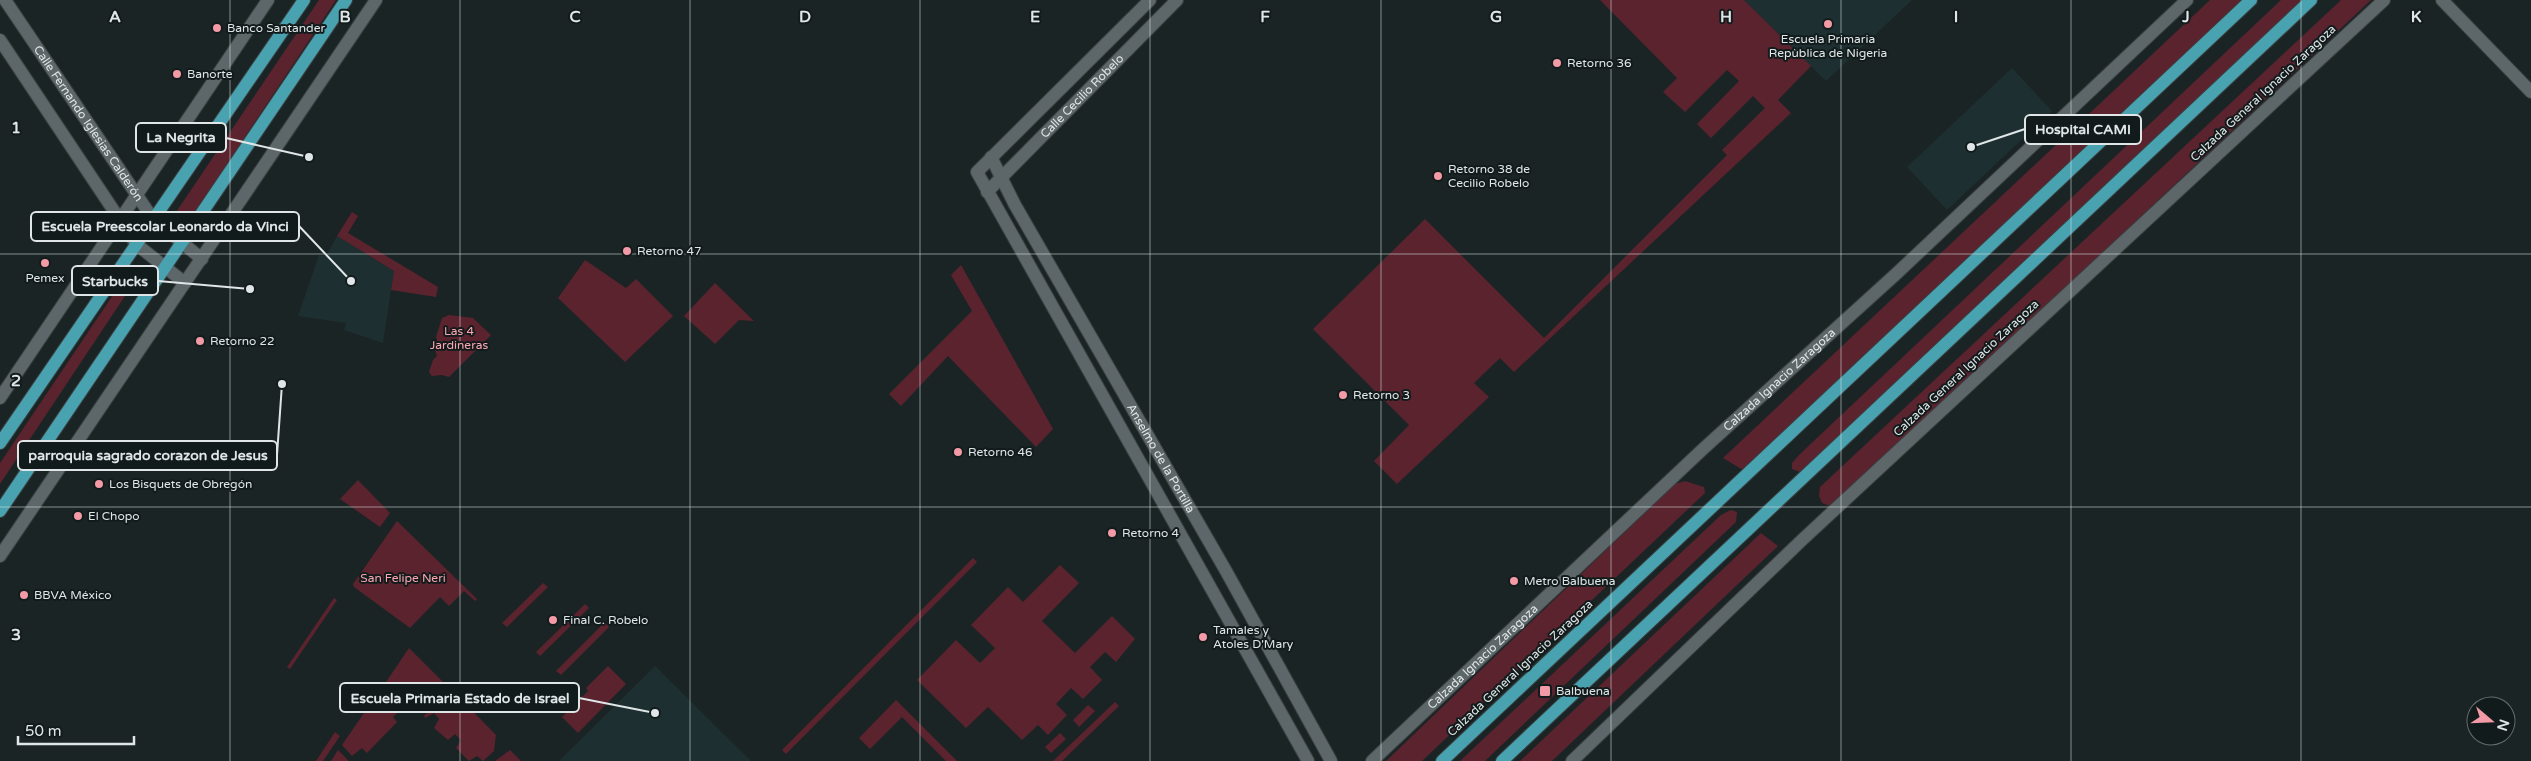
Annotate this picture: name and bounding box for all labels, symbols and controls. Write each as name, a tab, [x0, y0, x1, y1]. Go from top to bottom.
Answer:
text: A	[109, 7, 121, 27]
text: B	[339, 7, 351, 27]
text: C	[569, 7, 581, 27]
text: D	[799, 7, 811, 27]
text: E	[1030, 7, 1040, 27]
text: F	[1260, 7, 1270, 27]
text: G	[1490, 7, 1502, 27]
text: H	[1720, 7, 1732, 27]
text: I	[1954, 7, 1958, 27]
text: J	[2181, 7, 2190, 27]
text: K	[2411, 7, 2422, 27]
marker: Escuela Primaria Repùblica de Nigeria	[1822, 18, 1834, 30]
place label: Banco Santander	[227, 21, 325, 35]
marker: Banco Santander	[211, 22, 223, 34]
street label: Calzada General Ignacio Zaragoza	[2187, 22, 2339, 164]
place label: Escuela Primaria Repùblica de Nigeria	[1769, 32, 1887, 60]
street label: Calle Fernando Iglesias Calderón	[31, 43, 146, 204]
street label: Calle Cecilio Robelo	[1037, 51, 1126, 141]
place label: Retorno 36	[1567, 56, 1632, 70]
marker: Retorno 36	[1551, 57, 1563, 69]
place label: Banorte	[187, 67, 233, 81]
marker: Banorte	[171, 68, 183, 80]
callout: Hospital CAMI	[2025, 115, 2141, 144]
text: 1	[11, 118, 21, 138]
text: Hospital CAMI	[2035, 121, 2131, 138]
callout: La Negrita	[136, 123, 226, 152]
text: La Negrita	[146, 129, 216, 146]
place label: Retorno 38 de Cecilio Robelo	[1448, 162, 1530, 190]
marker: Retorno 38 de Cecilio Robelo	[1432, 170, 1444, 182]
callout: Escuela Preescolar Leonardo da Vinci	[31, 212, 299, 241]
text: Escuela Preescolar Leonardo da Vinci	[41, 218, 289, 235]
place label: Retorno 47	[637, 244, 702, 258]
marker: Retorno 47	[621, 245, 633, 257]
marker: Pemex	[39, 257, 51, 269]
callout: Starbucks	[72, 266, 158, 295]
place label: Pemex	[26, 271, 64, 285]
text: Starbucks	[82, 273, 148, 290]
street label: Calzada General Ignacio Zaragoza	[1890, 297, 2042, 439]
park label: Las 4 Jardineras	[430, 324, 488, 352]
street label: Calzada Ignacio Zaragoza	[1720, 325, 1838, 434]
place label: Retorno 22	[210, 334, 275, 348]
marker: Retorno 22	[194, 335, 206, 347]
text: 2	[11, 371, 21, 391]
place label: Retorno 3	[1353, 388, 1410, 402]
marker: Retorno 3	[1337, 389, 1349, 401]
street label: Anselmo de la Portilla	[1124, 401, 1198, 515]
callout: parroquia sagrado corazon de Jesus	[18, 441, 277, 470]
place label: Retorno 46	[968, 445, 1033, 459]
marker: Retorno 46	[952, 446, 964, 458]
text: parroquia sagrado corazon de Jesus	[28, 447, 268, 464]
place label: Los Bisquets de Obregón	[109, 477, 252, 491]
marker: Los Bisquets de Obregón	[93, 478, 105, 490]
place label: El Chopo	[88, 509, 140, 523]
marker: El Chopo	[72, 510, 84, 522]
place label: Retorno 4	[1122, 526, 1179, 540]
marker: Retorno 4	[1106, 527, 1118, 539]
park label: San Felipe Neri	[360, 571, 446, 585]
place label: Metro Balbuena	[1524, 574, 1615, 588]
marker: Metro Balbuena	[1508, 575, 1520, 587]
place label: BBVA México	[34, 588, 112, 602]
marker: BBVA México	[18, 589, 30, 601]
street label: Calzada General Ignacio Zaragoza	[1444, 597, 1596, 739]
street label: Calzada Ignacio Zaragoza	[1425, 601, 1541, 712]
place label: Final C. Robelo	[563, 613, 648, 627]
marker: Final C. Robelo	[547, 614, 559, 626]
place label: Tamales y Atoles D'Mary	[1213, 623, 1294, 651]
text: 3	[11, 625, 21, 645]
marker: Tamales y Atoles D'Mary	[1197, 631, 1209, 643]
callout: Escuela Primaria Estado de Israel	[340, 683, 579, 712]
marker: Balbuena	[1538, 684, 1552, 698]
place label: Balbuena	[1556, 684, 1610, 698]
text: Escuela Primaria Estado de Israel	[350, 690, 570, 707]
north arrow	[2466, 696, 2516, 746]
scale bar	[18, 714, 134, 746]
text: N	[2493, 717, 2513, 733]
text: 50 m	[25, 722, 62, 740]

